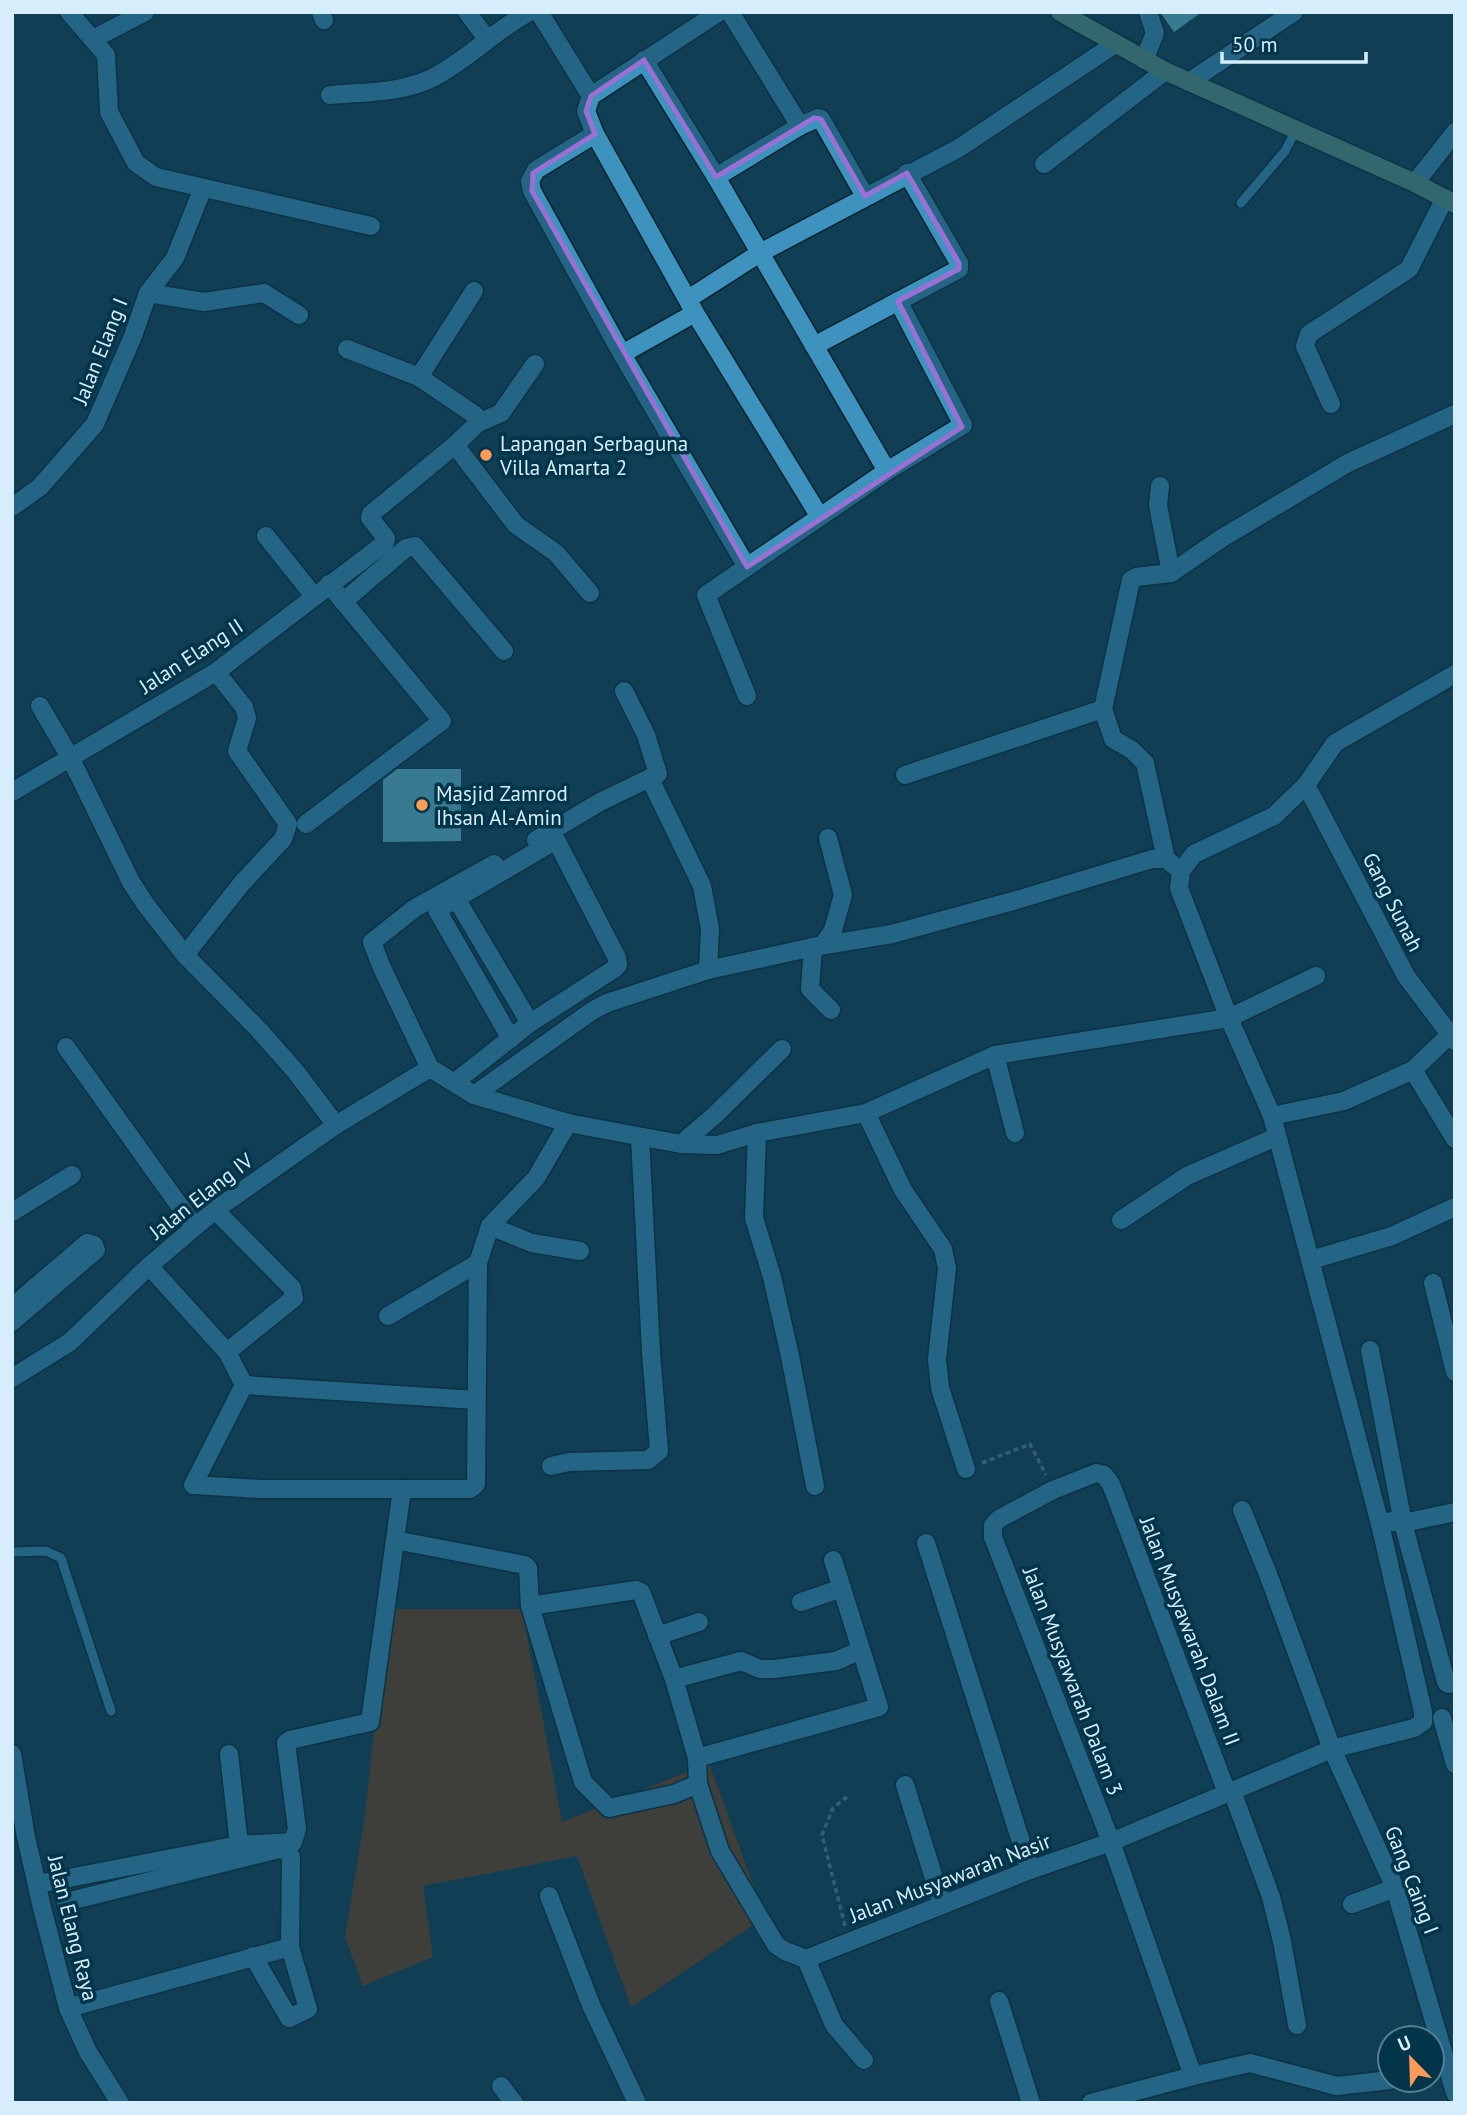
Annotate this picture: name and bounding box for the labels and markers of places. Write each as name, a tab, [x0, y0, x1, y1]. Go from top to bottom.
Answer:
place label: Lapangan Serbaguna Villa Amarta 2	[499, 430, 688, 481]
marker: Lapangan Serbaguna Villa Amarta 2	[478, 447, 494, 463]
place label: Masjid Zamrod Ihsan Al-Amin	[436, 780, 568, 831]
marker: Masjid Zamrod Ihsan Al-Amin	[414, 797, 430, 813]

